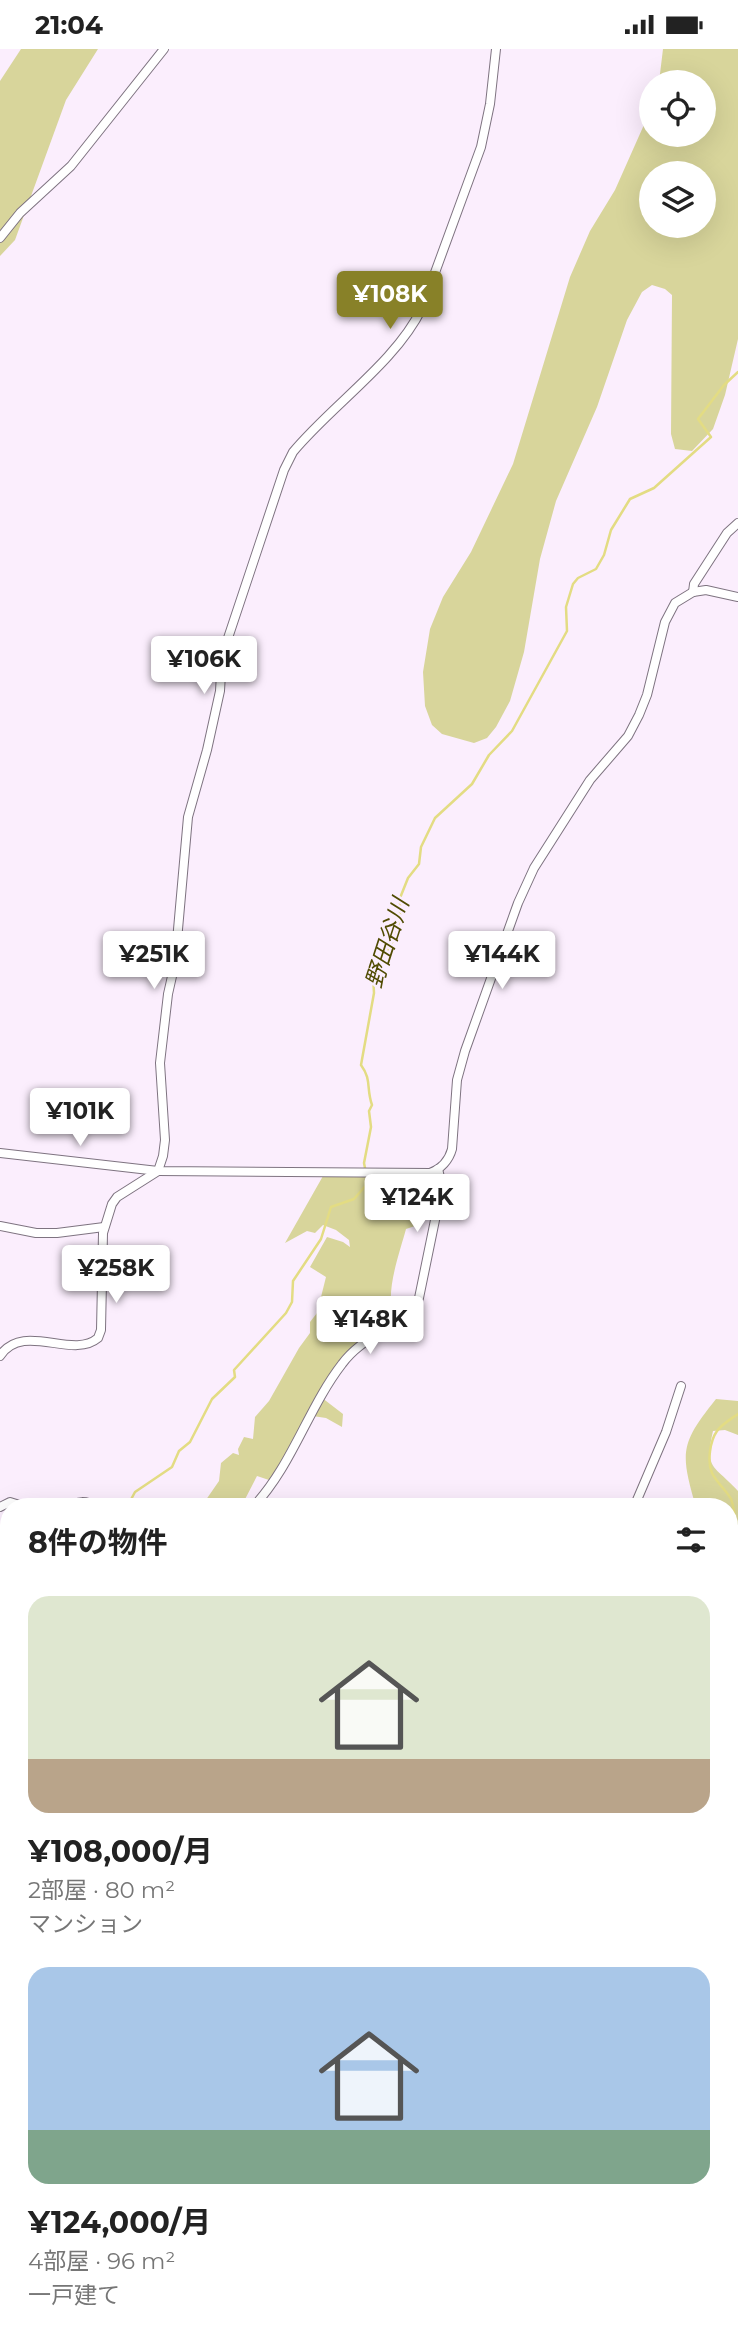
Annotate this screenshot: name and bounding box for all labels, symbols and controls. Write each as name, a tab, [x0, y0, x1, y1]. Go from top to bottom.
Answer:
text: 21:04	[35, 9, 103, 41]
map controls	[639, 70, 716, 238]
button: locate	[639, 70, 716, 147]
button: layers	[639, 161, 716, 238]
pin: ¥108K	[341, 271, 439, 331]
text: ¥108K	[353, 280, 427, 308]
pin: ¥106K	[155, 637, 253, 696]
text: ¥106K	[167, 645, 241, 673]
water label: 野田谷川	[359, 892, 415, 991]
pin: ¥251K	[105, 932, 203, 991]
pin: ¥144K	[453, 932, 551, 991]
text: ¥251K	[119, 940, 189, 968]
text: ¥144K	[464, 940, 540, 968]
pin: ¥101K	[31, 1089, 129, 1148]
text: ¥101K	[46, 1097, 114, 1125]
pin: ¥124K	[368, 1175, 466, 1234]
text: ¥124K	[381, 1183, 453, 1211]
pin: ¥258K	[67, 1245, 165, 1305]
text: ¥258K	[78, 1254, 154, 1282]
pin: ¥148K	[321, 1297, 419, 1356]
text: ¥148K	[333, 1305, 407, 1333]
icon: filters	[672, 1521, 710, 1559]
text: 8件の物件	[28, 1524, 168, 1561]
icon: home	[306, 1642, 432, 1768]
text: ¥108,000/月	[28, 1833, 213, 1870]
text: 2部屋 · 80 m²	[28, 1876, 175, 1904]
text: マンション	[28, 1910, 143, 1938]
icon: home	[306, 2013, 432, 2139]
text: ¥124,000/月	[28, 2204, 211, 2241]
text: 4部屋 · 96 m²	[28, 2247, 175, 2275]
text: 一戸建て	[28, 2281, 120, 2309]

